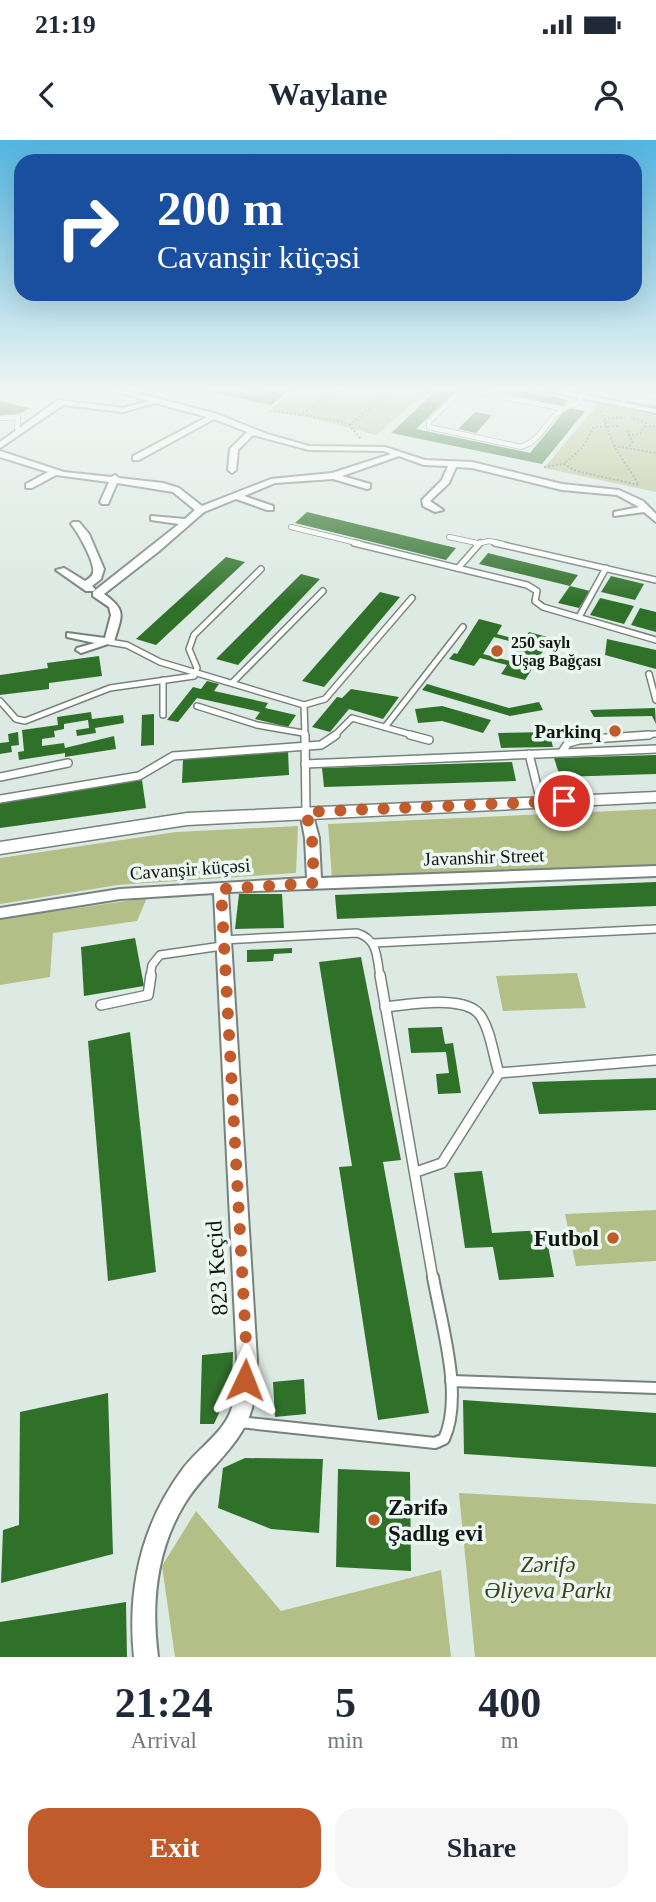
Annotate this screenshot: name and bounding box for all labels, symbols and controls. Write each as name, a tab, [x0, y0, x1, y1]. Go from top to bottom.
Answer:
text: 21:19	[35, 10, 96, 39]
icon: back	[28, 76, 66, 114]
text: Waylane	[268, 76, 388, 112]
icon: person	[590, 76, 628, 114]
text: 200 m	[157, 181, 284, 236]
icon: right	[42, 182, 133, 273]
text: Cavanşir küçəsi	[157, 239, 361, 275]
place label: 250 saylı Uşag Bağçası	[511, 634, 602, 670]
marker: 250 saylı Uşag Bağçası	[489, 643, 505, 659]
place label: Parkinq	[534, 721, 601, 742]
marker: Parkinq	[607, 723, 623, 739]
pin	[534, 771, 594, 831]
icon: arrive	[545, 782, 583, 820]
street label: Javanshir Street	[423, 844, 545, 870]
street label: Cavanşir küçəsi	[129, 854, 251, 884]
street label: 823 Keçid	[201, 1219, 233, 1316]
place label: Futbol	[534, 1226, 599, 1251]
marker: Futbol	[605, 1230, 621, 1246]
position arrow	[208, 1343, 282, 1417]
place label: Zərifə Şadlıg evi	[388, 1495, 484, 1546]
marker: Zərifə Şadlıg evi	[366, 1512, 382, 1528]
park label: Zərifə Əliyeva Parkı	[484, 1552, 612, 1603]
text: 21:24	[115, 1680, 213, 1726]
text: 5	[335, 1680, 356, 1726]
text: 400	[478, 1680, 541, 1726]
text: Arrival	[131, 1728, 197, 1753]
text: min	[328, 1728, 363, 1753]
text: m	[501, 1728, 519, 1753]
button: Exit	[28, 1808, 321, 1888]
button: Share	[335, 1808, 628, 1888]

